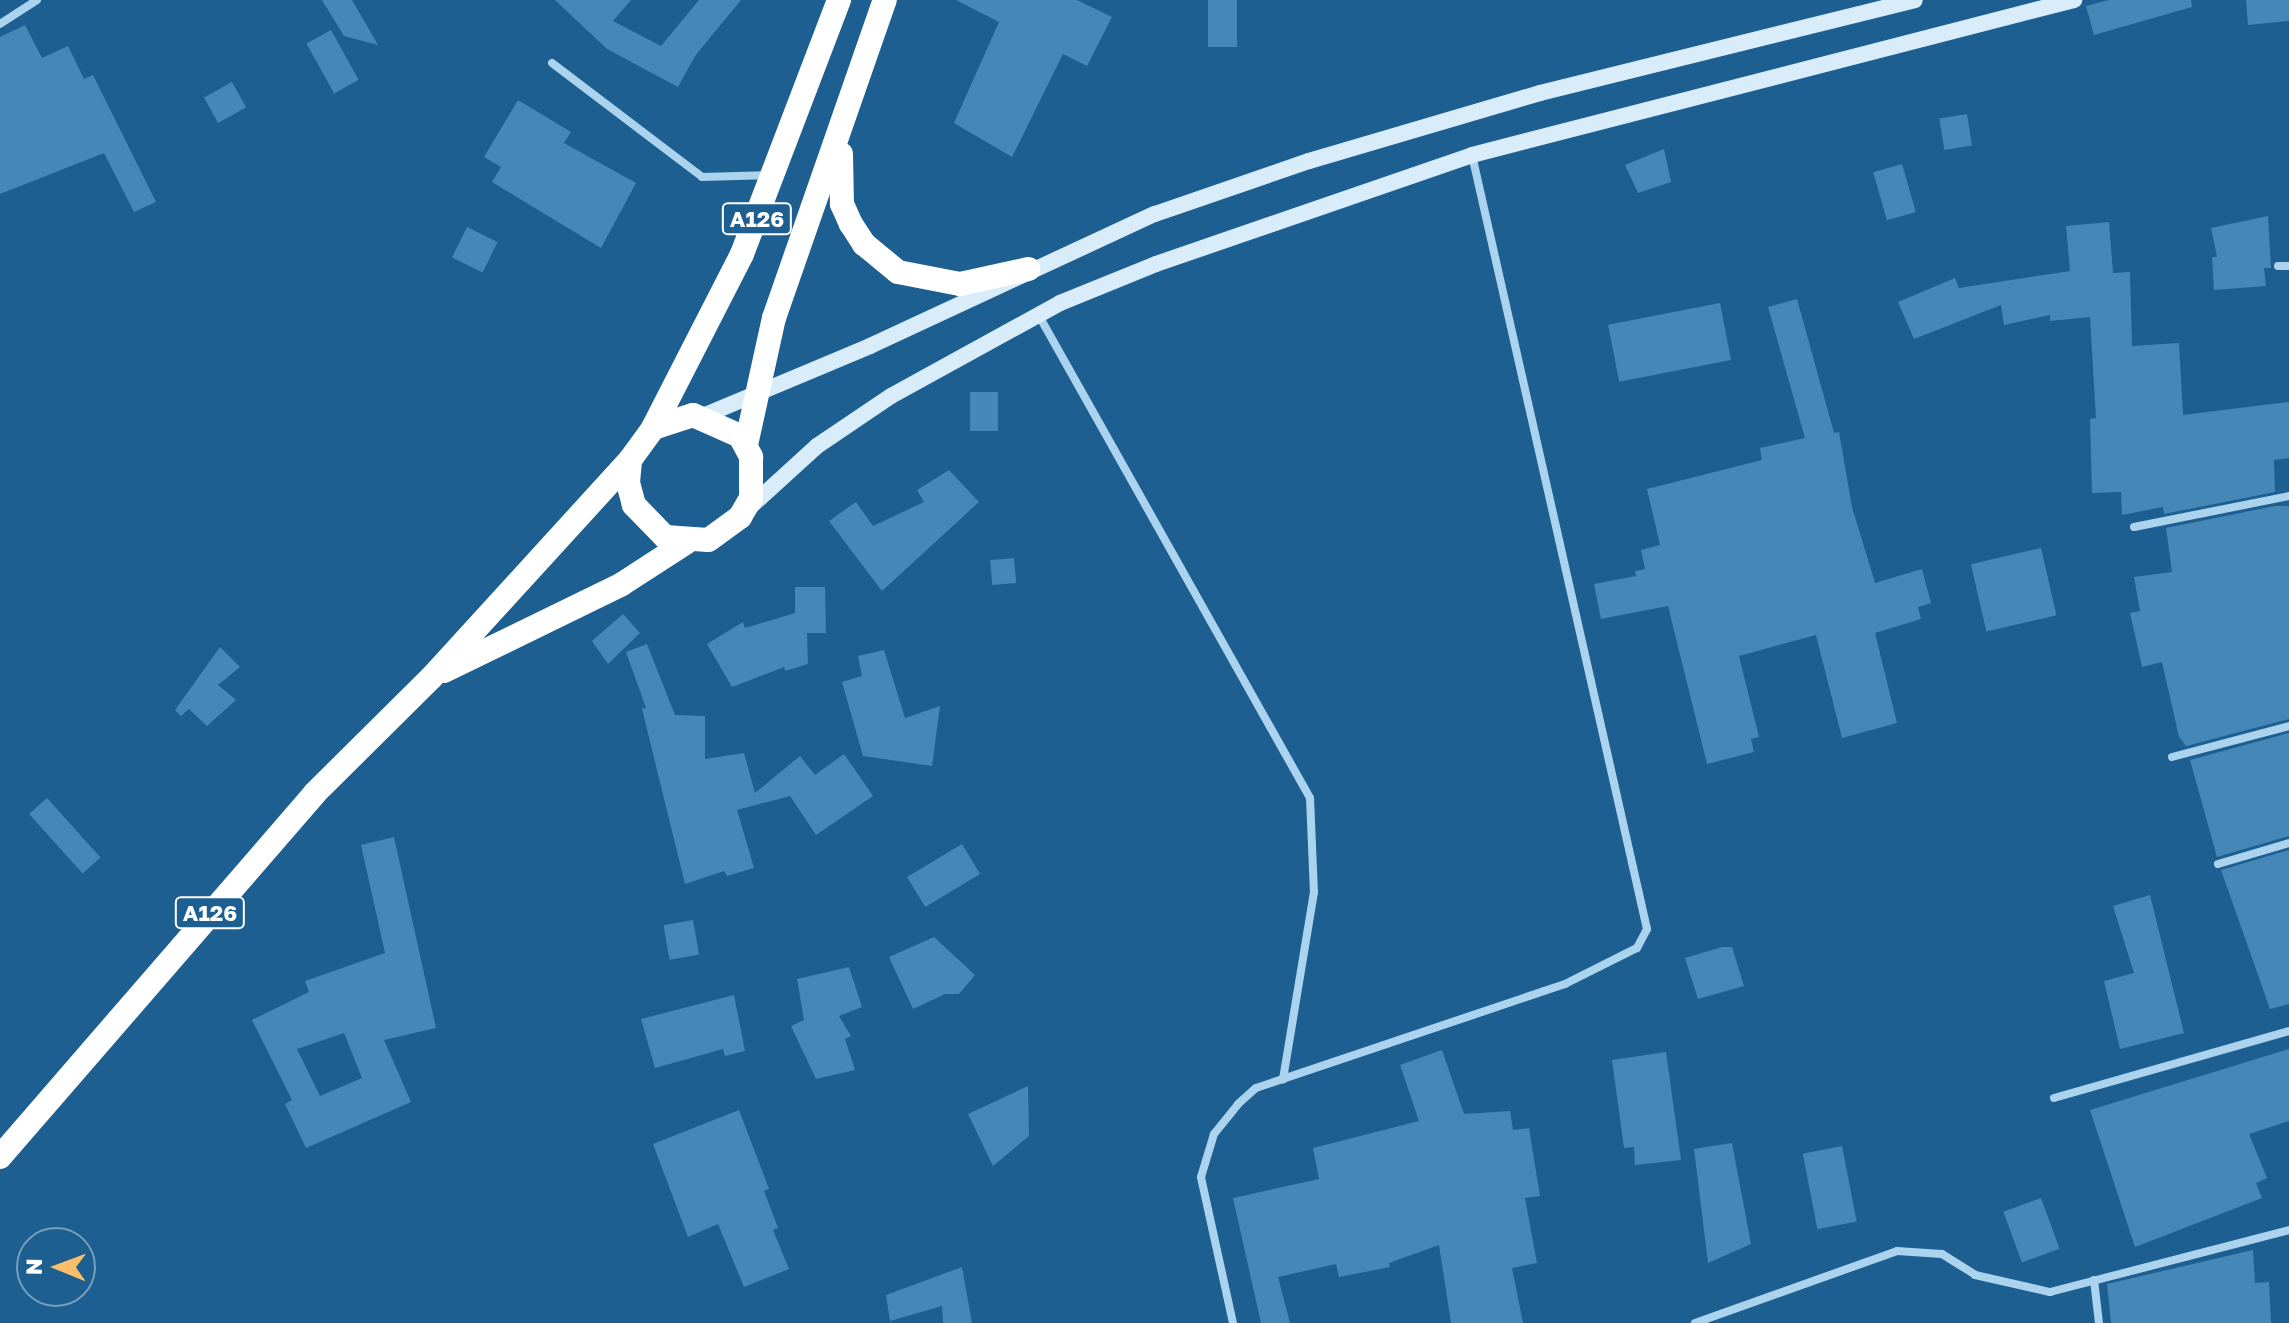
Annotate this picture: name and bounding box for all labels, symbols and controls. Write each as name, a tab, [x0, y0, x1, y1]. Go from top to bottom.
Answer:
road number: A126	[721, 201, 793, 237]
road number: A126	[174, 895, 246, 931]
north arrow	[16, 1227, 96, 1307]
text: N	[20, 1258, 47, 1275]

